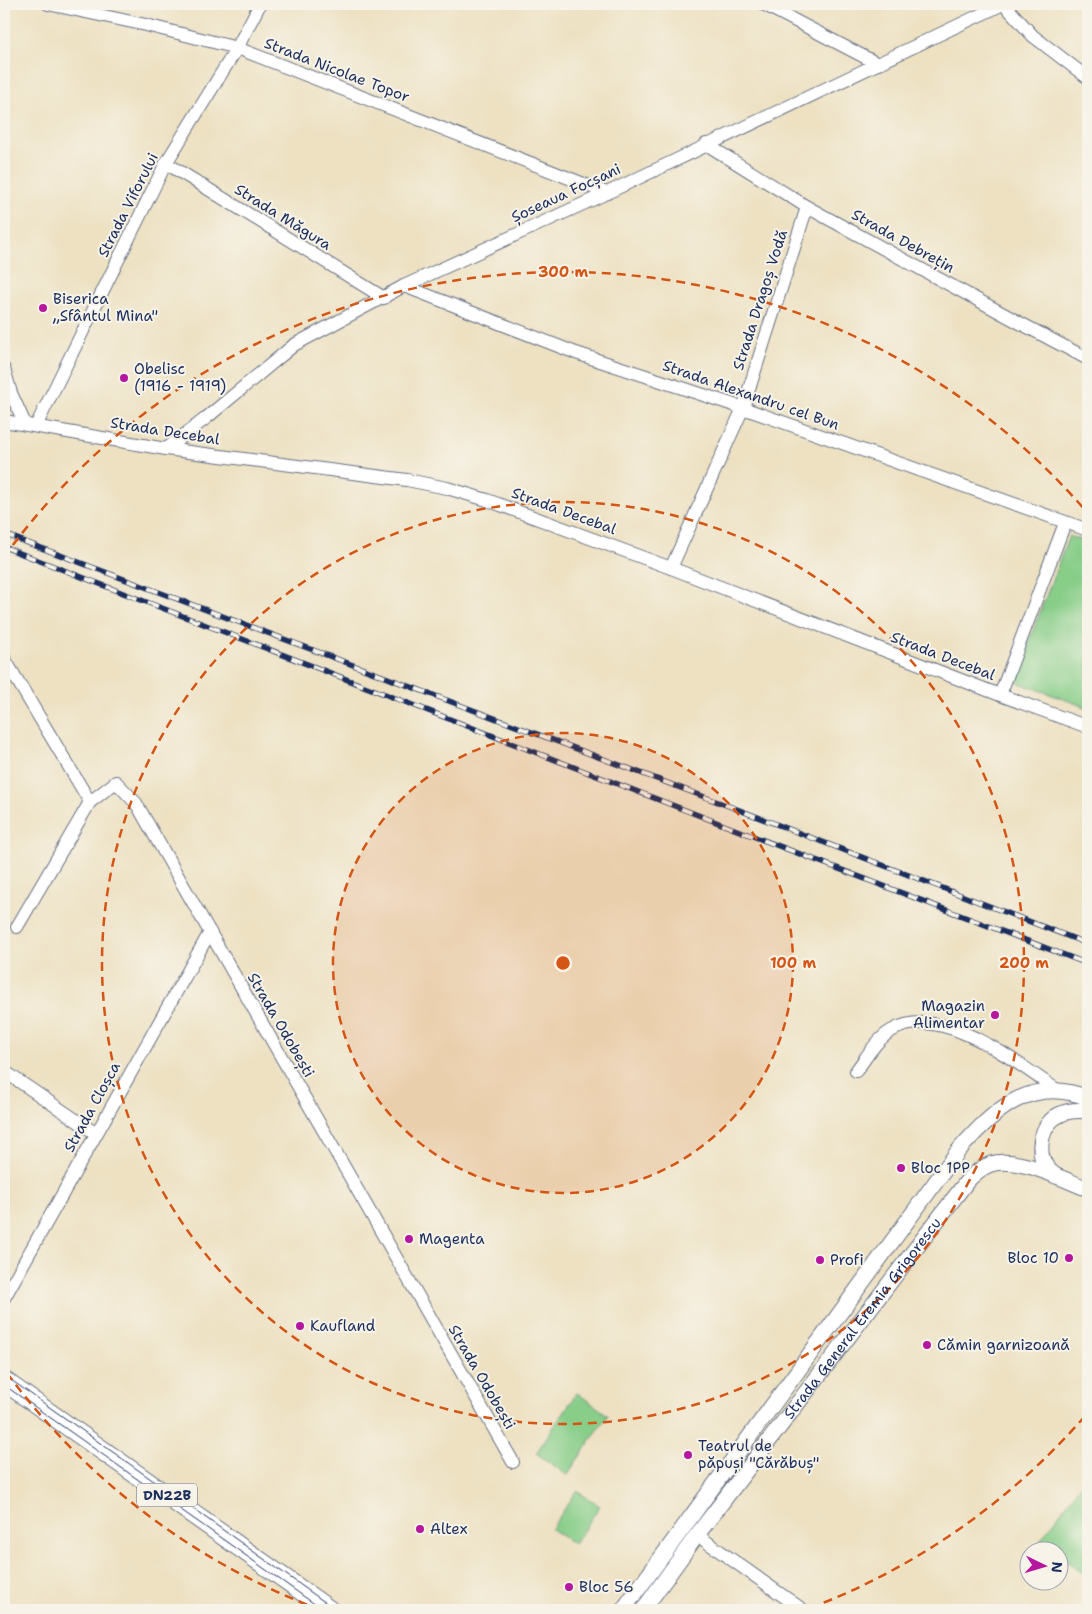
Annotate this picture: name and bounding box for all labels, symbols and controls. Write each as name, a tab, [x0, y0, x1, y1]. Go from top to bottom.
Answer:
street label: Strada Nicolae Topor	[262, 33, 412, 107]
street label: Strada Viforului	[93, 149, 163, 261]
street label: Șoseaua Focșani	[508, 159, 624, 228]
street label: Strada Măgura	[231, 179, 336, 255]
street label: Strada Debrețin	[848, 204, 958, 278]
street label: Strada Dragoș Vodă	[728, 227, 793, 373]
text: 300 m	[538, 262, 588, 282]
place label: Biserica „Sfântul Mina"	[52, 289, 158, 326]
marker: Biserica „Sfântul Mina"	[37, 302, 49, 314]
street label: Strada Alexandru cel Bun	[660, 355, 842, 435]
place label: Obelisc (1916 - 1919)	[134, 359, 226, 396]
marker: Obelisc (1916 - 1919)	[118, 372, 130, 384]
street label: Strada Decebal	[109, 413, 221, 450]
street label: Strada Decebal	[509, 483, 620, 539]
street label: Strada Decebal	[888, 627, 998, 685]
text: 100 m	[770, 953, 816, 973]
text: 200 m	[999, 953, 1049, 973]
centre of rings	[554, 954, 572, 972]
street label: Strada Odobești	[242, 969, 319, 1081]
place label: Magazin Alimentar	[913, 996, 985, 1033]
marker: Magazin Alimentar	[989, 1009, 1001, 1021]
street label: Strada Cloșca	[59, 1058, 126, 1156]
place label: Bloc 1PP	[911, 1158, 970, 1178]
marker: Bloc 1PP	[895, 1162, 907, 1174]
street label: Strada General Eremia Grigorescu	[779, 1214, 946, 1423]
place label: Magenta	[419, 1229, 485, 1249]
marker: Magenta	[403, 1233, 415, 1245]
place label: Bloc 10	[1007, 1248, 1059, 1268]
place label: Profi	[830, 1250, 864, 1270]
marker: Bloc 10	[1063, 1252, 1075, 1264]
marker: Profi	[814, 1254, 826, 1266]
place label: Kaufland	[310, 1316, 376, 1336]
marker: Kaufland	[294, 1320, 306, 1332]
street label: Strada Odobești	[443, 1321, 520, 1433]
place label: Cămin garnizoană	[937, 1335, 1070, 1355]
marker: Cămin garnizoană	[921, 1339, 933, 1351]
place label: Teatrul de păpuși "Cărăbuș"	[698, 1436, 819, 1474]
marker: Teatrul de păpuși "Cărăbuș"	[682, 1449, 694, 1461]
road number: DN22B	[137, 1484, 197, 1506]
place label: Altex	[430, 1519, 468, 1539]
marker: Altex	[414, 1523, 426, 1535]
north arrow	[1020, 1542, 1070, 1592]
text: N	[1048, 1561, 1066, 1573]
place label: Bloc 56	[579, 1577, 634, 1597]
marker: Bloc 56	[563, 1581, 575, 1593]

